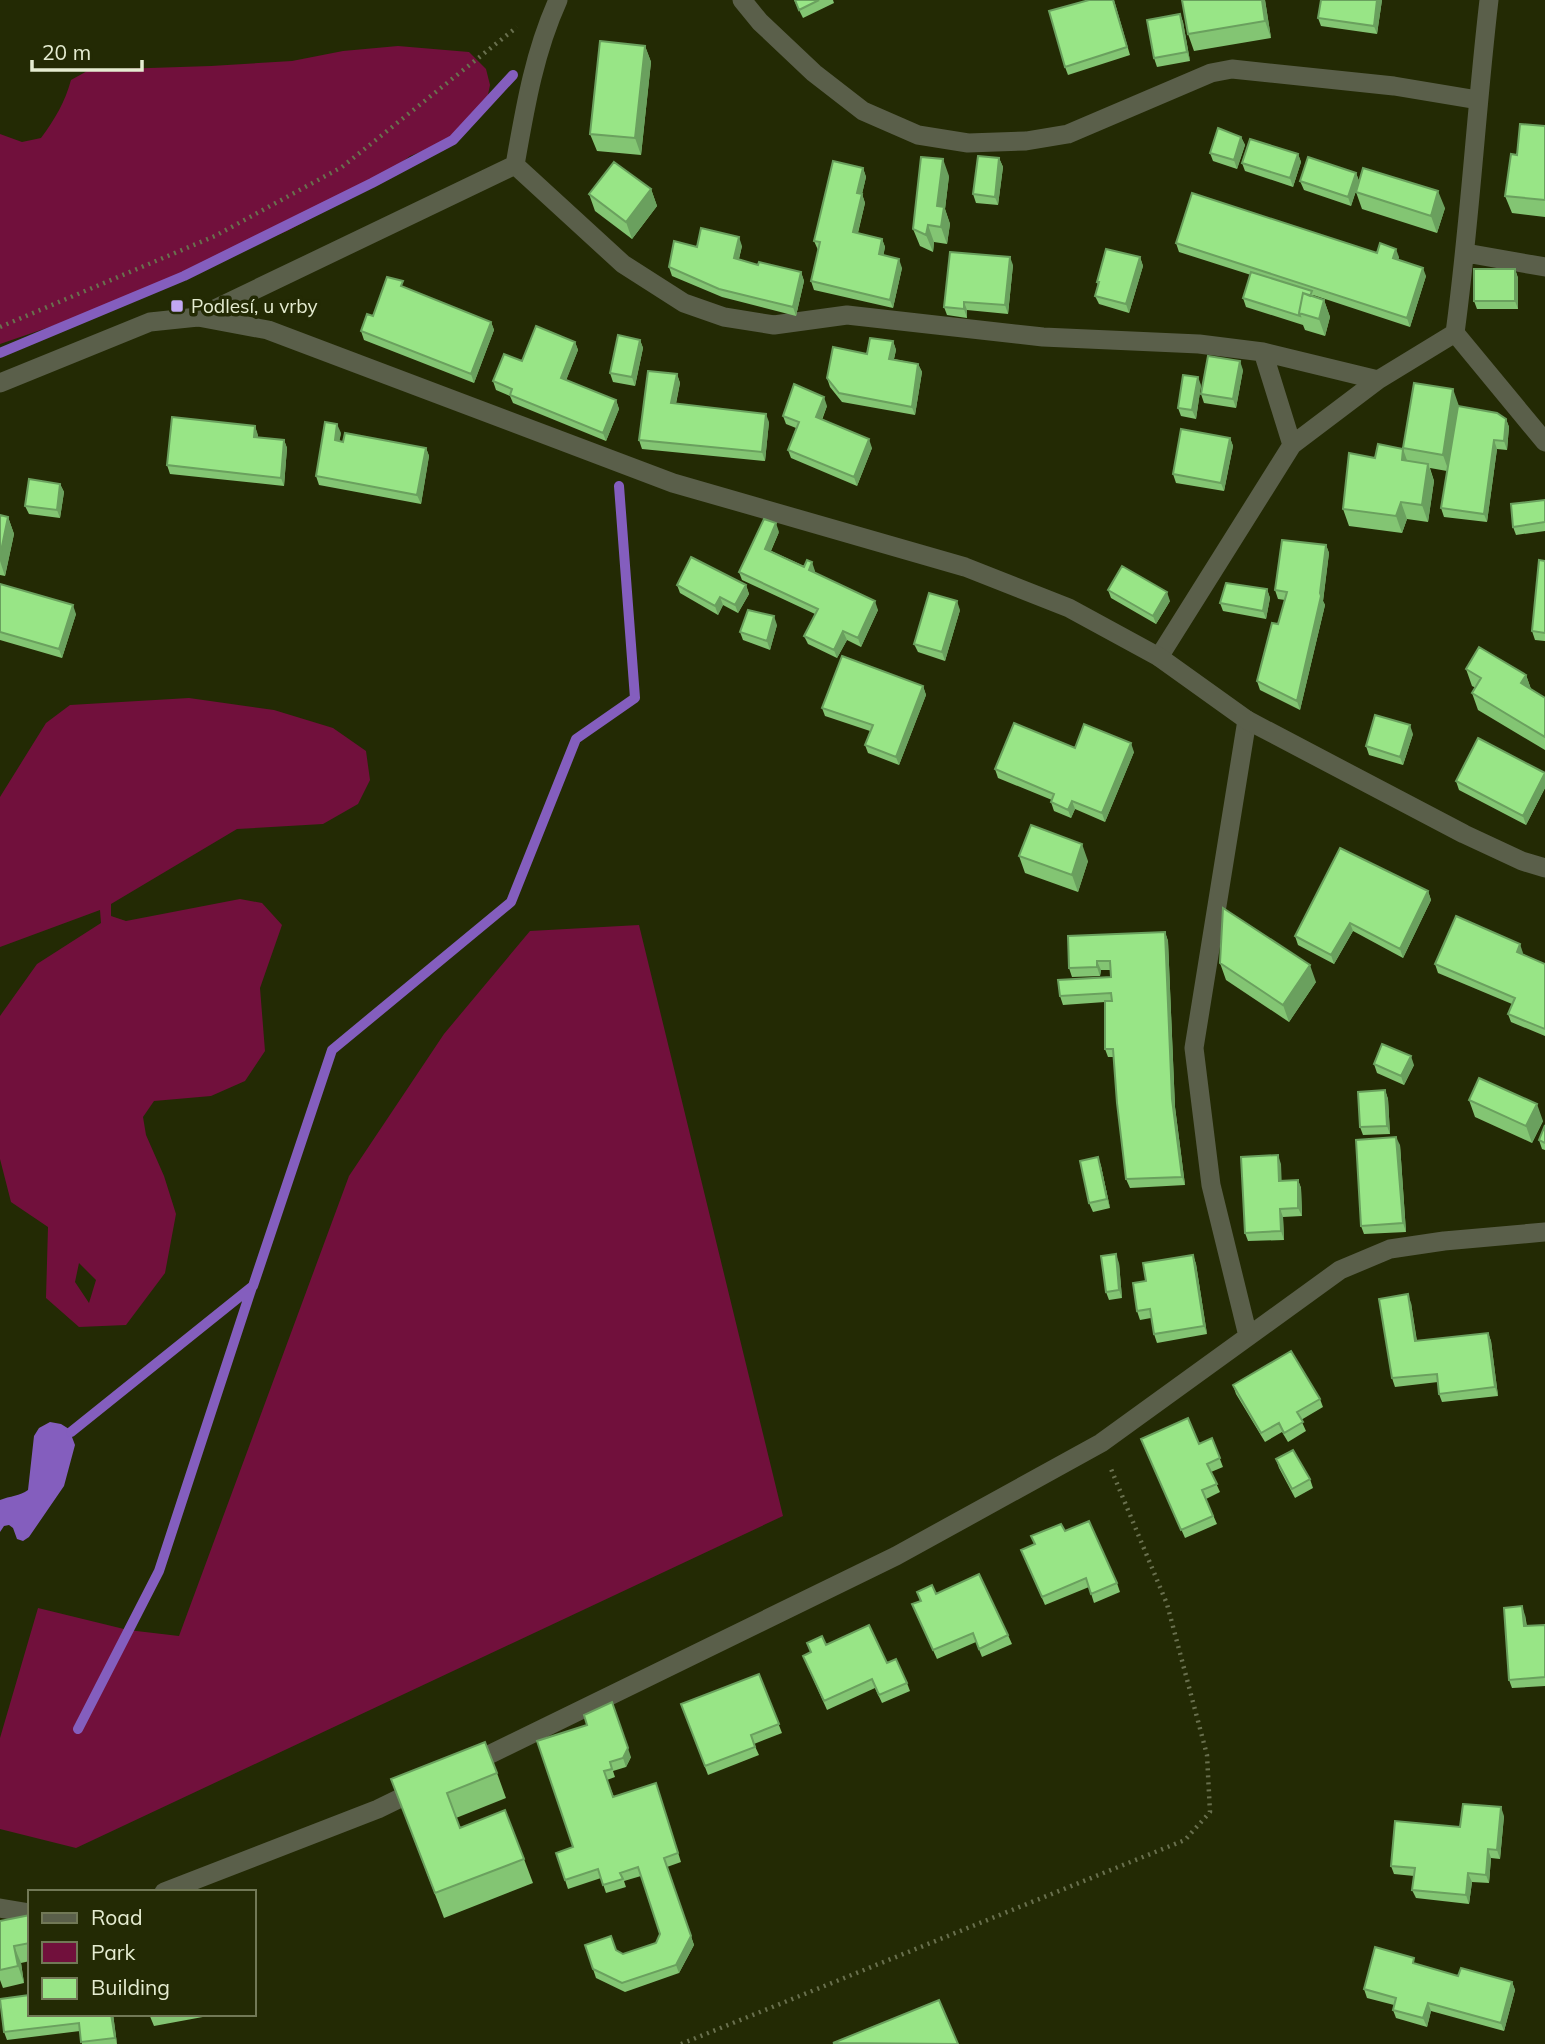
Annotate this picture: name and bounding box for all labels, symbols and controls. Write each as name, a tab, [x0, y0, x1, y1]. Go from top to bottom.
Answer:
scale bar	[32, 28, 142, 72]
text: 20 m	[42, 39, 91, 65]
place label: Podlesí, u vrby	[191, 294, 318, 318]
marker: Podlesí, u vrby	[169, 298, 185, 314]
legend	[28, 1890, 256, 2016]
text: Road	[91, 1904, 142, 1930]
text: Park	[91, 1939, 135, 1965]
text: Building	[91, 1974, 170, 2000]

